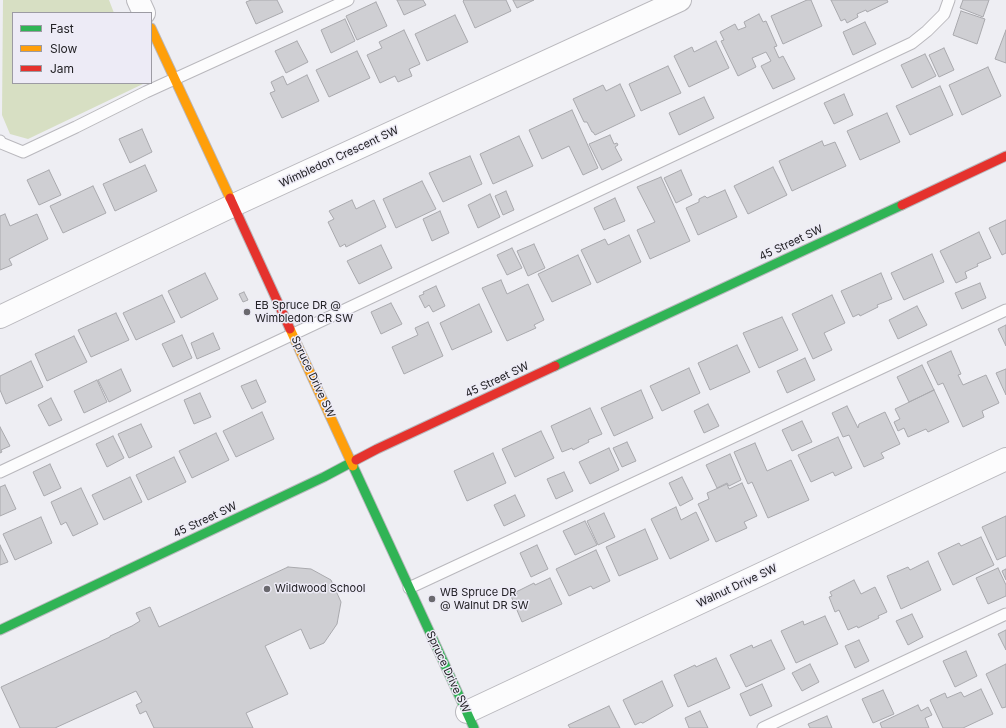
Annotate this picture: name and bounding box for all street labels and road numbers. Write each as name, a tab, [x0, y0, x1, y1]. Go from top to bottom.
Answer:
street label: Wimbledon Crescent SW	[277, 124, 401, 190]
street label: 45 Street SW	[757, 222, 825, 264]
street label: Spruce Drive SW	[288, 334, 338, 420]
street label: 45 Street SW	[463, 359, 531, 401]
street label: 45 Street SW	[171, 499, 239, 541]
street label: Walnut Drive SW	[695, 562, 779, 610]
street label: Spruce Drive SW	[423, 629, 473, 715]

